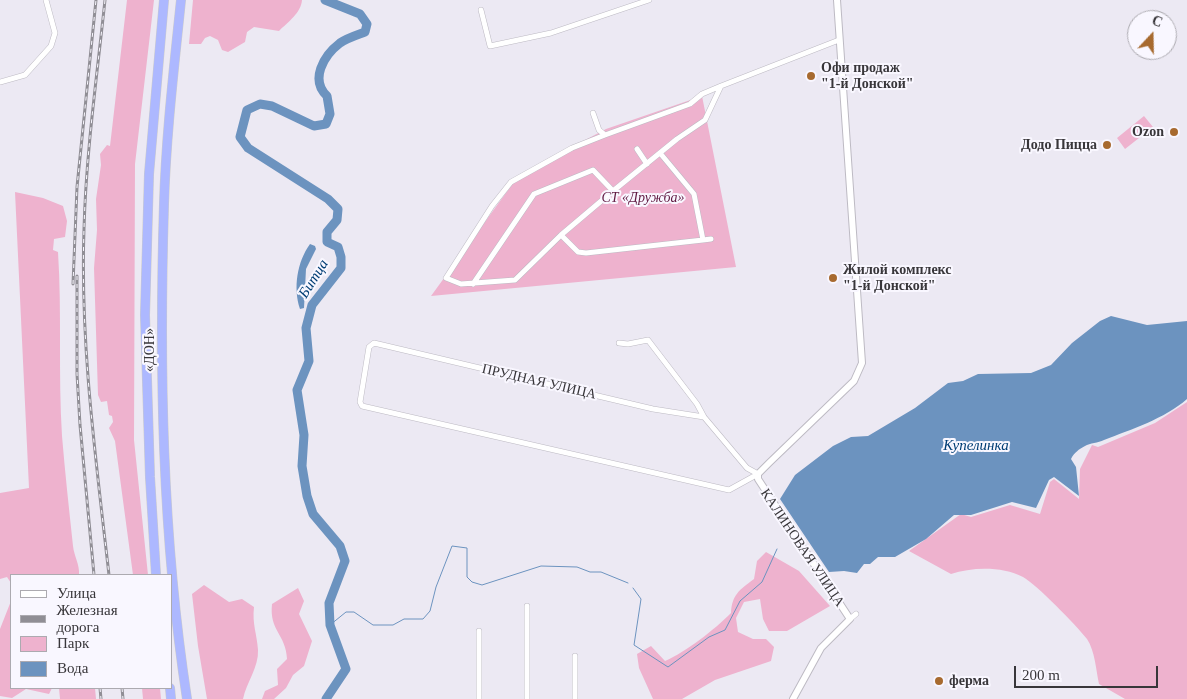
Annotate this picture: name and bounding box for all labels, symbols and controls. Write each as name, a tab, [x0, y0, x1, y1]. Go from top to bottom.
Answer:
north arrow	[1127, 10, 1177, 60]
text: С	[1150, 13, 1165, 30]
place label: Офи продаж "1-й Донской"	[821, 60, 914, 92]
marker: Офи продаж "1-й Донской"	[805, 70, 817, 82]
place label: Ozon	[1132, 124, 1164, 140]
marker: Ozon	[1168, 126, 1180, 138]
place label: Додо Пицца	[1021, 137, 1097, 153]
marker: Додо Пицца	[1101, 139, 1113, 151]
park label: СТ «Дружба»	[601, 190, 685, 206]
water label: Битца	[295, 256, 333, 302]
place label: Жилой комплекс "1-й Донской"	[843, 262, 952, 294]
marker: Жилой комплекс "1-й Донской"	[827, 272, 839, 284]
street label: «ДОН»	[142, 328, 158, 372]
street label: ПРУДНАЯ УЛИЦА	[480, 361, 598, 403]
water label: Купелинка	[943, 437, 1009, 455]
street label: КАЛИНОВАЯ УЛИЦА	[756, 486, 848, 610]
legend	[10, 574, 172, 689]
text: Улица	[57, 585, 96, 601]
text: Железная дорога	[56, 602, 118, 635]
text: Парк	[57, 635, 89, 651]
scale bar	[1017, 656, 1161, 688]
text: Вода	[57, 660, 88, 676]
text: 200 m	[1022, 667, 1060, 683]
place label: ферма	[949, 673, 989, 689]
marker: ферма	[933, 675, 945, 687]

